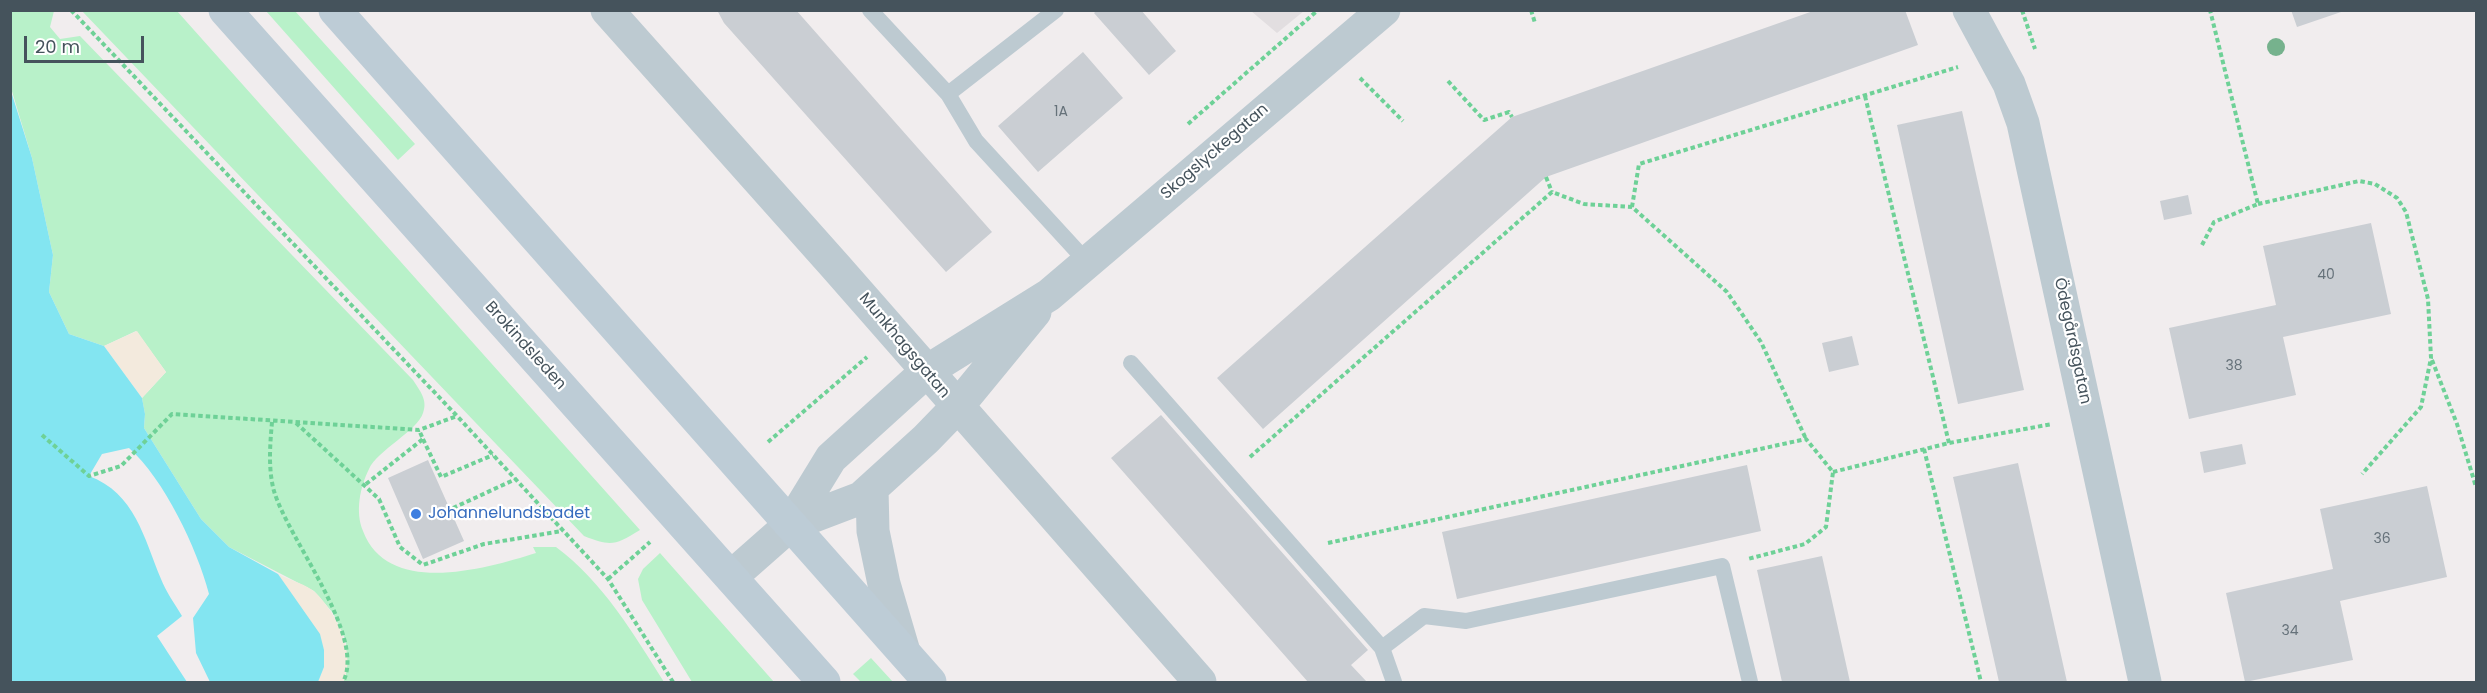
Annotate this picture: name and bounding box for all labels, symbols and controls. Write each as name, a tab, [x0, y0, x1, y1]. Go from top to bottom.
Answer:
scale bar	[27, 24, 147, 62]
text: 20 m	[35, 34, 80, 59]
street label: Skogslyckegatan	[1157, 100, 1273, 204]
house number: 1A	[1054, 104, 1068, 120]
house number: 40	[2317, 267, 2335, 283]
street label: Ödegårdsgatan	[2049, 276, 2095, 406]
street label: Munkhagsgatan	[854, 290, 954, 402]
street label: Brokindsleden	[480, 298, 570, 394]
house number: 38	[2225, 358, 2243, 374]
place label: Johannelundsbadet	[428, 504, 590, 524]
marker: Johannelundsbadet	[409, 507, 423, 521]
house number: 36	[2373, 531, 2391, 547]
house number: 34	[2281, 623, 2299, 639]

